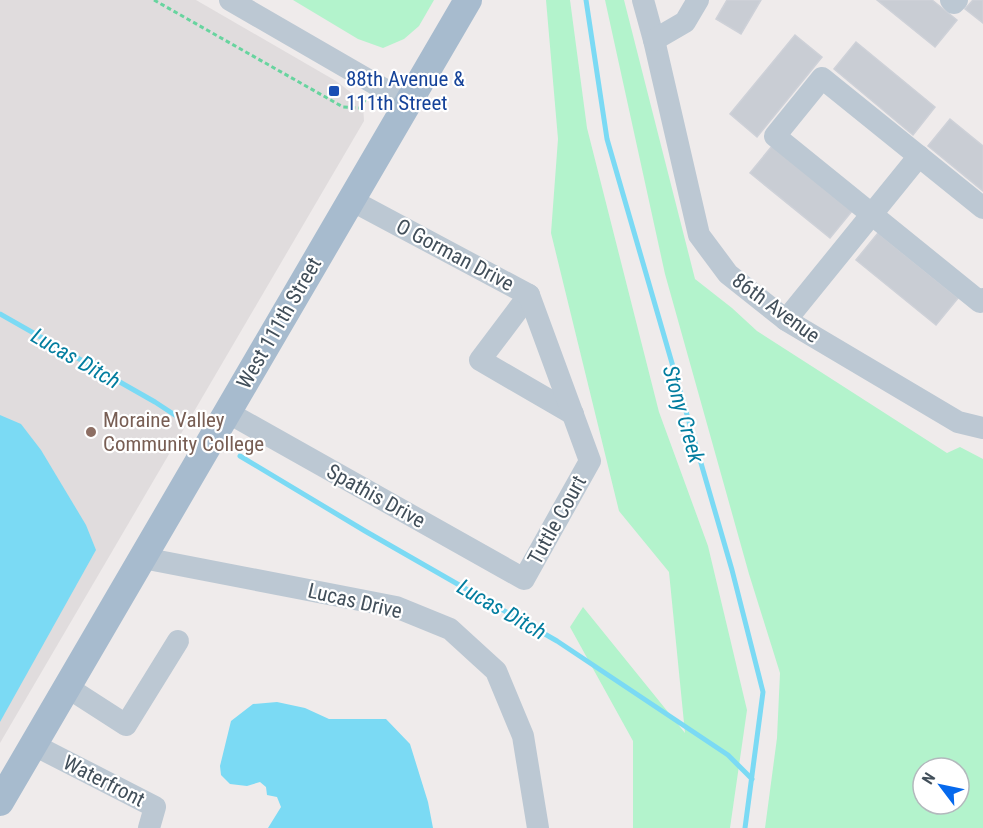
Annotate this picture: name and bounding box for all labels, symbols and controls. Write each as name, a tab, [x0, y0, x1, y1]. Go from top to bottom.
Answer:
place label: 88th Avenue & 111th Street	[346, 67, 465, 115]
marker: 88th Avenue & 111th Street	[327, 84, 341, 98]
street label: O Gorman Drive	[392, 214, 518, 296]
street label: West 111th Street	[232, 253, 326, 393]
street label: 86th Avenue	[728, 268, 825, 348]
water label: Lucas Ditch	[27, 323, 125, 394]
water label: Stony Creek	[658, 363, 709, 466]
place label: Moraine Valley Community College	[103, 408, 264, 456]
marker: Moraine Valley Community College	[84, 425, 98, 439]
street label: Spathis Drive	[323, 459, 430, 533]
street label: Tuttle Court	[523, 471, 591, 569]
water label: Lucas Ditch	[453, 574, 551, 645]
street label: Lucas Drive	[306, 579, 404, 623]
street label: Waterfront	[59, 750, 149, 812]
north arrow	[911, 756, 971, 816]
text: N	[918, 769, 939, 788]

